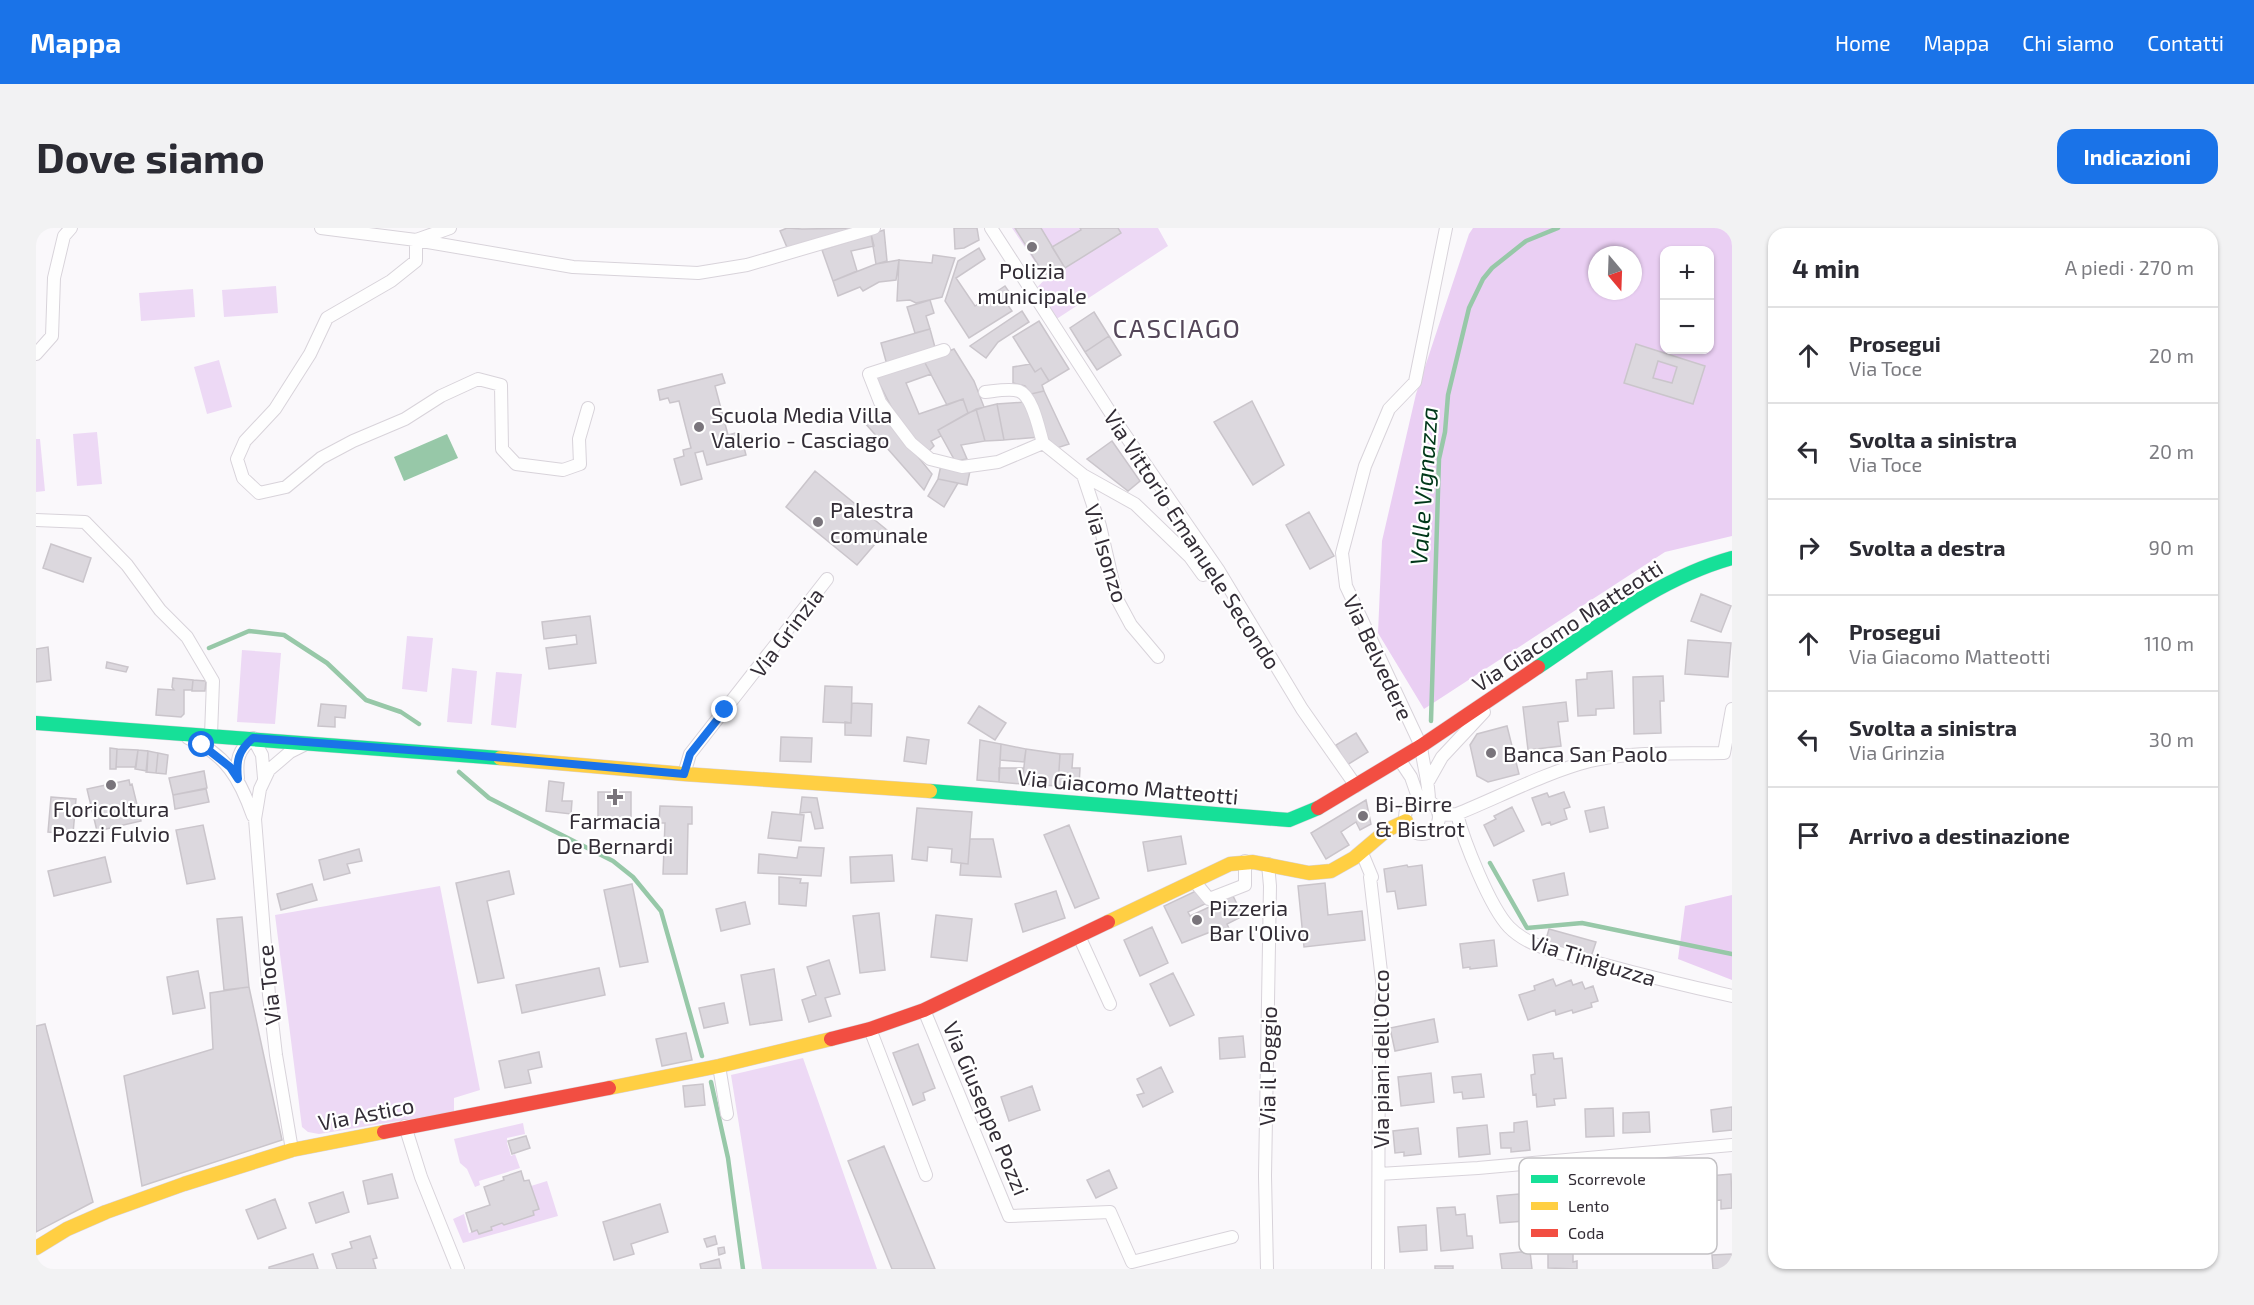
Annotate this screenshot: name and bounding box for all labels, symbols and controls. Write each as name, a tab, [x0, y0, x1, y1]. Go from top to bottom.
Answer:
text: Mappa	[30, 25, 121, 59]
text: Home	[1835, 30, 1891, 55]
text: Mappa	[1924, 30, 1989, 55]
text: Chi siamo	[2022, 30, 2114, 55]
text: Contatti	[2147, 30, 2224, 55]
button: Indicazioni	[2057, 129, 2218, 184]
text: Dove siamo	[36, 131, 265, 181]
marker: Polizia municipale	[1025, 240, 1039, 254]
north arrow	[1588, 246, 1642, 300]
map controls	[1660, 246, 1714, 354]
button: +	[1660, 246, 1714, 300]
text: 4 min	[1792, 252, 1860, 283]
text: A piedi · 270 m	[2065, 255, 2194, 279]
place label: Polizia municipale	[977, 257, 1087, 308]
button: −	[1660, 300, 1714, 354]
district label: CASCIAGO	[1113, 312, 1241, 343]
text: Prosegui	[1849, 330, 1941, 356]
icon: ahead	[1792, 339, 1825, 372]
text: 20 m	[2149, 343, 2194, 367]
text: Via Toce	[1849, 356, 1922, 380]
place label: Scuola Media Villa Valerio - Casciago	[711, 401, 892, 452]
street label: Via Vittorio Emanuele Secondo	[1099, 404, 1287, 674]
water label: Valle Vignazza	[1403, 406, 1443, 566]
marker: Scuola Media Villa Valerio - Casciago	[692, 420, 706, 434]
text: Svolta a sinistra	[1849, 426, 2017, 452]
icon: left	[1792, 435, 1825, 468]
text: 20 m	[2149, 439, 2194, 463]
text: Via Toce	[1849, 452, 1922, 476]
place label: Palestra comunale	[830, 496, 928, 547]
street label: Via Isonzo	[1080, 501, 1134, 605]
marker: Palestra comunale	[811, 515, 825, 529]
icon: right	[1792, 531, 1825, 564]
text: Svolta a destra	[1849, 534, 2006, 560]
text: 90 m	[2149, 535, 2194, 559]
street label: Via Giacomo Matteotti	[1467, 554, 1667, 696]
street label: Via Grinzia	[744, 582, 828, 682]
street label: Via Belvedere	[1339, 590, 1419, 724]
text: Prosegui	[1849, 618, 1941, 644]
icon: ahead	[1792, 627, 1825, 660]
text: 110 m	[2144, 631, 2194, 655]
text: Via Giacomo Matteotti	[1849, 644, 2050, 668]
route end	[711, 696, 737, 722]
text: Svolta a sinistra	[1849, 714, 2017, 740]
icon: left	[1792, 723, 1825, 756]
text: 30 m	[2149, 727, 2194, 751]
route start	[188, 731, 214, 757]
place label: Banca San Paolo	[1503, 740, 1668, 766]
text: Via Grinzia	[1849, 740, 1945, 764]
marker: Banca San Paolo	[1484, 746, 1498, 760]
street label: Via Giacomo Matteotti	[1016, 763, 1240, 809]
marker: Floricoltura Pozzi Fulvio	[104, 778, 118, 792]
marker: Farmacia De Bernardi	[608, 790, 622, 804]
place label: Bi-Birre & Bistrot	[1375, 790, 1465, 841]
place label: Floricoltura Pozzi Fulvio	[52, 795, 170, 846]
place label: Farmacia De Bernardi	[556, 807, 674, 858]
marker: Bi-Birre & Bistrot	[1356, 809, 1370, 823]
icon: arrive	[1792, 819, 1825, 852]
text: Arrivo a destinazione	[1849, 822, 2070, 848]
place label: Pizzeria Bar l'Olivo	[1209, 894, 1309, 945]
marker: Pizzeria Bar l'Olivo	[1190, 913, 1204, 927]
street label: Via Tiniguzza	[1526, 927, 1660, 991]
street label: Via Toce	[251, 944, 285, 1026]
street label: Via piani dell'Occo	[1367, 969, 1393, 1149]
street label: Via il Poggio	[1253, 1006, 1281, 1126]
street label: Via Giuseppe Pozzi	[939, 1017, 1035, 1199]
street label: Via Astico	[316, 1091, 416, 1135]
legend	[1519, 1158, 1717, 1254]
text: Scorrevole	[1568, 1169, 1646, 1188]
text: Lento	[1568, 1196, 1609, 1215]
text: Coda	[1568, 1223, 1604, 1242]

